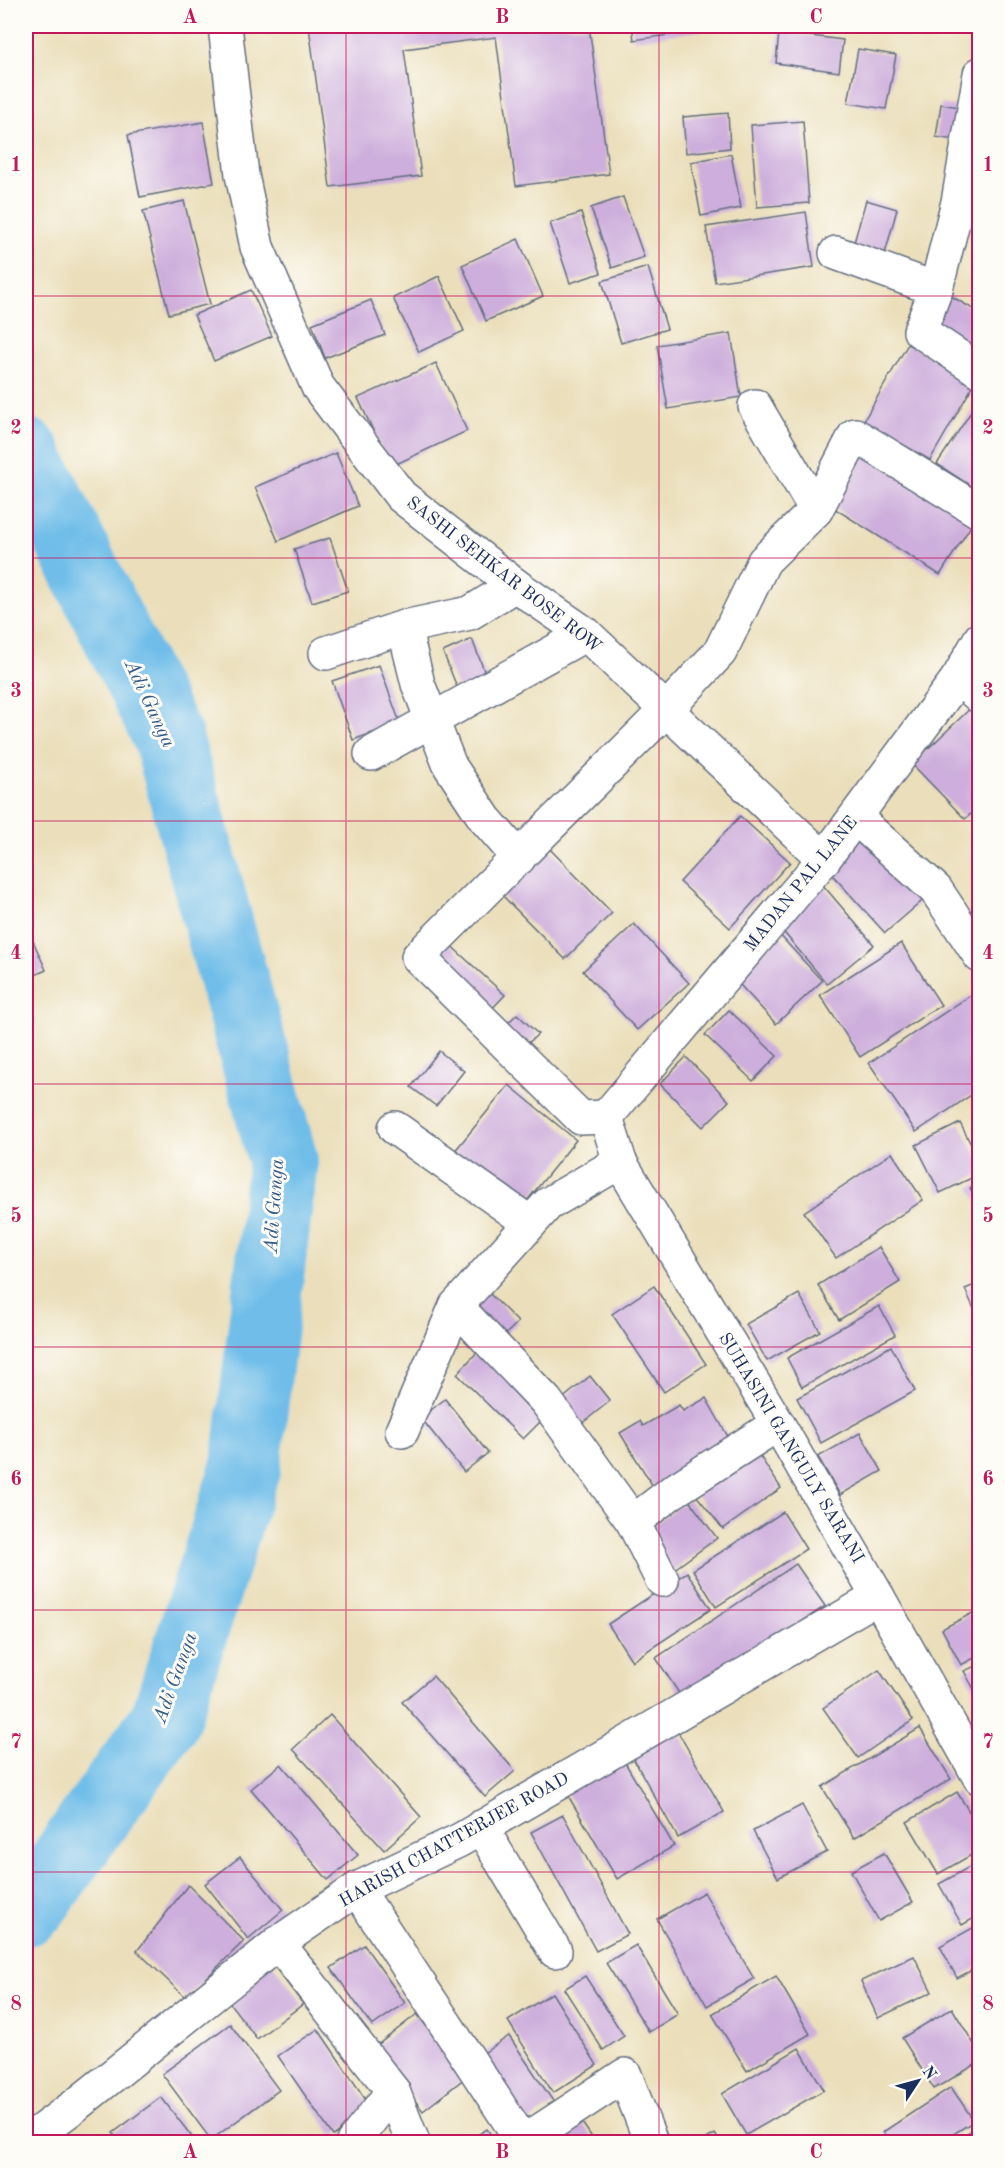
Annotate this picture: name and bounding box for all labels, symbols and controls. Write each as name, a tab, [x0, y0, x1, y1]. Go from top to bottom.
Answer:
text: A	[182, 8, 198, 28]
text: B	[495, 8, 509, 28]
text: C	[809, 8, 823, 28]
text: 1	[10, 156, 22, 176]
text: 1	[982, 156, 994, 176]
text: 2	[10, 419, 22, 439]
text: 2	[982, 419, 994, 439]
street label: SASHI SEHKAR BOSE ROW	[403, 493, 605, 657]
water label: Adi Ganga	[119, 656, 178, 751]
text: 3	[10, 682, 22, 702]
text: 3	[982, 682, 994, 702]
street label: MADAN PAL LANE	[741, 813, 861, 955]
text: 4	[10, 944, 22, 964]
text: 4	[982, 944, 994, 964]
water label: Adi Ganga	[262, 1158, 288, 1255]
text: 5	[10, 1206, 22, 1227]
text: 5	[982, 1206, 994, 1227]
street label: SUHASINI GANGULY SARANI	[715, 1330, 867, 1566]
text: 6	[10, 1470, 22, 1490]
text: 6	[982, 1470, 994, 1490]
water label: Adi Ganga	[150, 1630, 202, 1727]
text: 7	[10, 1733, 22, 1753]
text: 7	[982, 1733, 994, 1753]
street label: HARISH CHATTERJEE ROAD	[336, 1769, 572, 1911]
text: 8	[10, 1995, 22, 2015]
text: 8	[982, 1995, 994, 2015]
north arrow	[888, 2051, 948, 2111]
text: N	[918, 2064, 939, 2084]
text: A	[182, 2143, 198, 2163]
text: B	[495, 2143, 509, 2163]
text: C	[809, 2143, 823, 2163]

